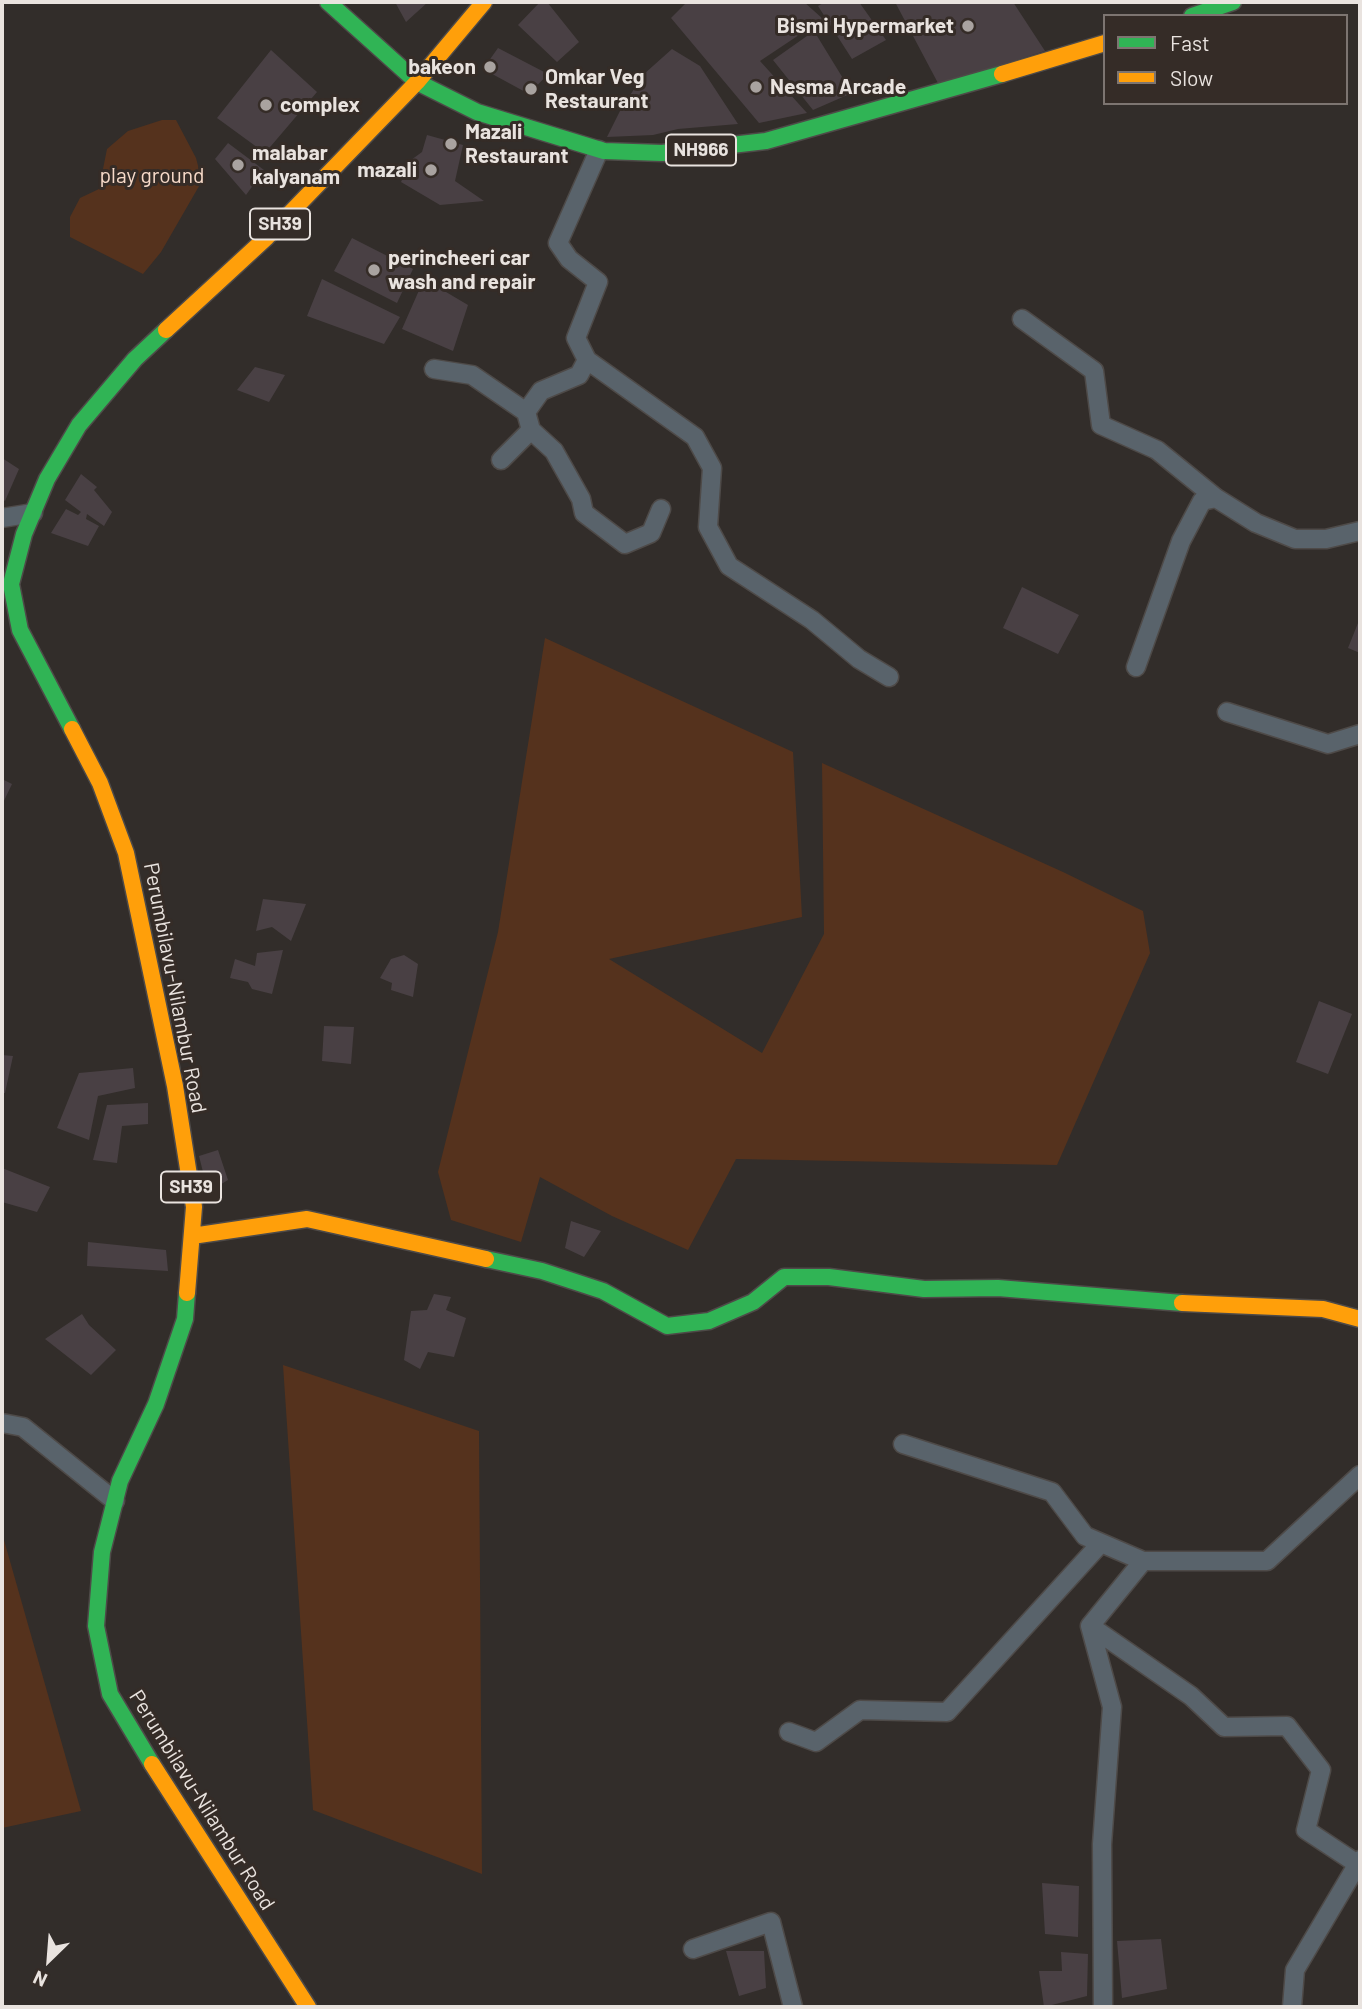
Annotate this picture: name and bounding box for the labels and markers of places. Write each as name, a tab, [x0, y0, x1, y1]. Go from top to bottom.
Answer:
place label: Bismi Hypermarket	[777, 13, 954, 39]
marker: Bismi Hypermarket	[960, 18, 976, 34]
place label: bakeon	[408, 54, 476, 80]
marker: bakeon	[482, 59, 498, 75]
place label: Omkar Veg Restaurant	[545, 64, 649, 114]
place label: Nesma Arcade	[770, 74, 906, 100]
marker: Nesma Arcade	[748, 79, 764, 95]
marker: Omkar Veg Restaurant	[523, 81, 539, 97]
place label: complex	[280, 92, 360, 118]
marker: complex	[258, 97, 274, 113]
place label: Mazali Restaurant	[465, 119, 569, 169]
marker: Mazali Restaurant	[443, 136, 459, 152]
place label: malabar kalyanam	[252, 140, 340, 190]
marker: malabar kalyanam	[230, 157, 246, 173]
place label: mazali	[357, 157, 417, 183]
marker: mazali	[423, 162, 439, 178]
place label: perincheeri car wash and repair	[388, 245, 535, 295]
marker: perincheeri car wash and repair	[366, 262, 382, 278]

